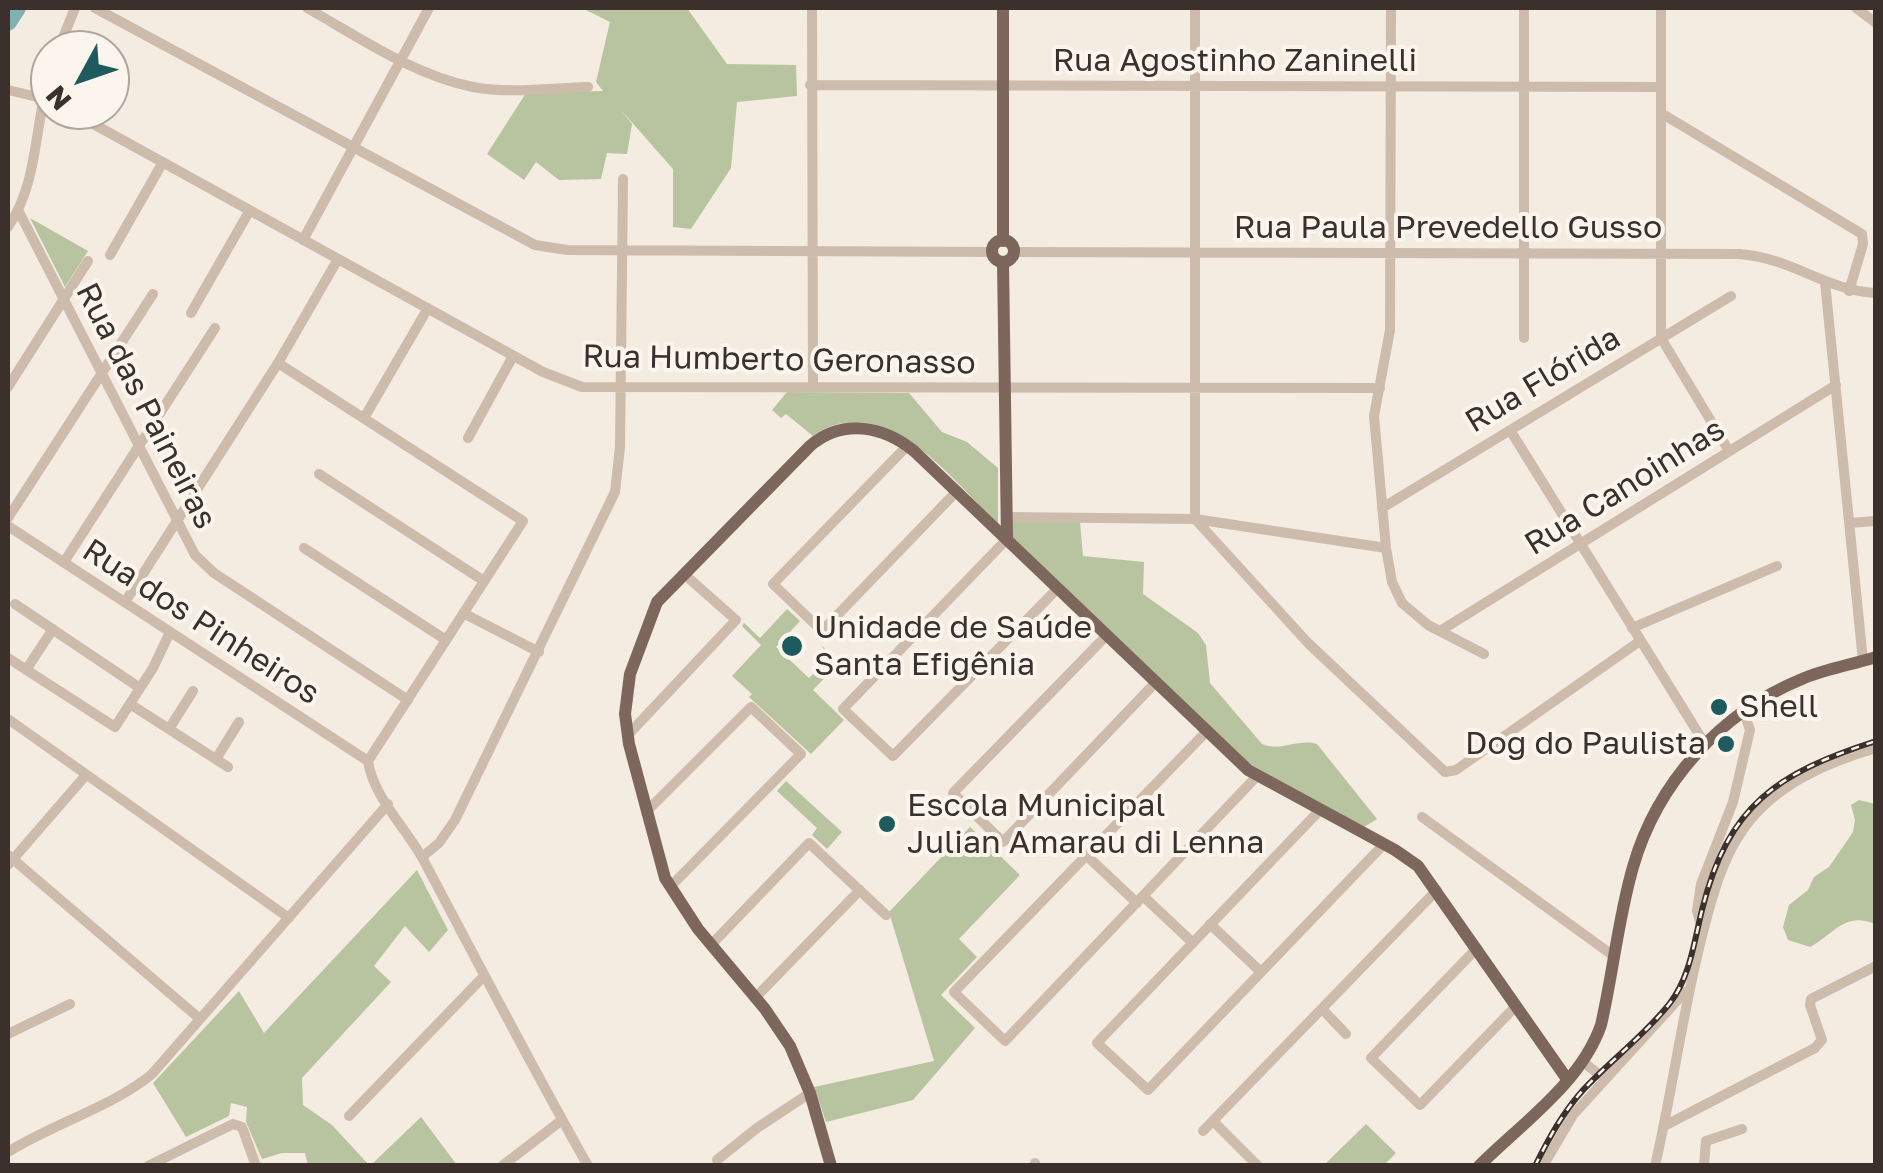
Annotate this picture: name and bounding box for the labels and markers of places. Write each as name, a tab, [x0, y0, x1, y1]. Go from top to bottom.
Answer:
place label: Unidade de Saúde Santa Efigênia	[814, 609, 1092, 684]
marker: Unidade de Saúde Santa Efigênia	[779, 633, 805, 659]
place label: Shell	[1739, 688, 1818, 726]
marker: Shell	[1708, 696, 1730, 718]
place label: Dog do Paulista	[1465, 725, 1706, 763]
marker: Dog do Paulista	[1715, 733, 1737, 755]
place label: Escola Municipal Julian Amarau di Lenna	[907, 787, 1264, 862]
marker: Escola Municipal Julian Amarau di Lenna	[876, 813, 898, 835]

